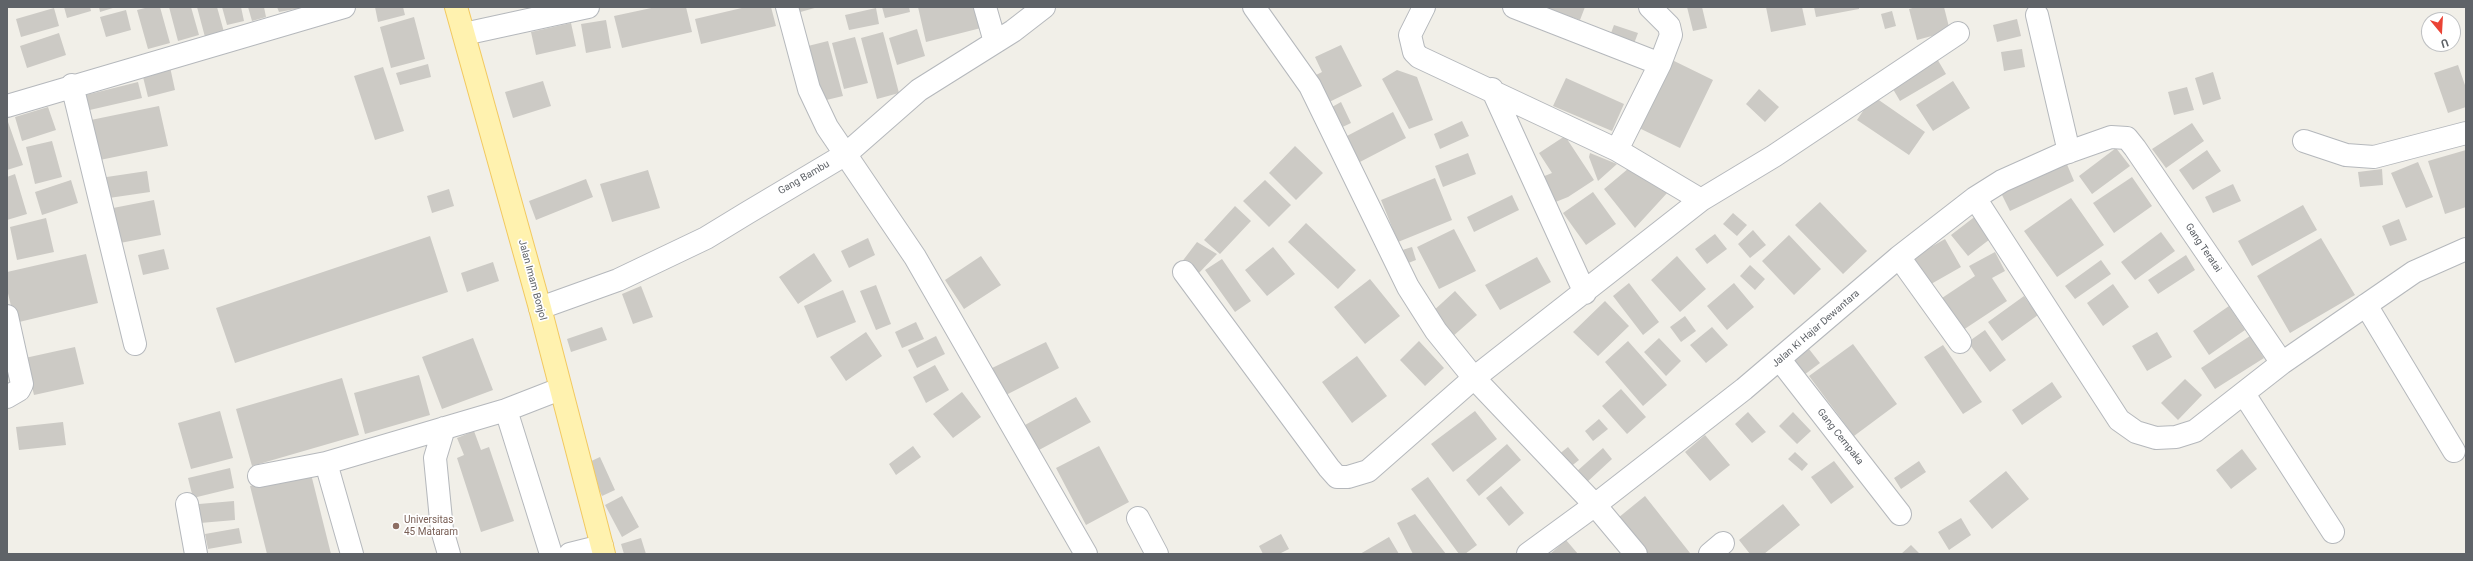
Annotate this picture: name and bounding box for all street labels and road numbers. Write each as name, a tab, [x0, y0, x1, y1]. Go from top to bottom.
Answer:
street label: Gang Bambu	[776, 158, 832, 198]
street label: Gang Teratai	[2182, 221, 2224, 275]
street label: Jalan Imam Bonjol	[515, 238, 549, 322]
street label: Jalan Ki Hajar Dewantara	[1770, 288, 1862, 370]
street label: Gang Cempaka	[1814, 407, 1866, 467]

